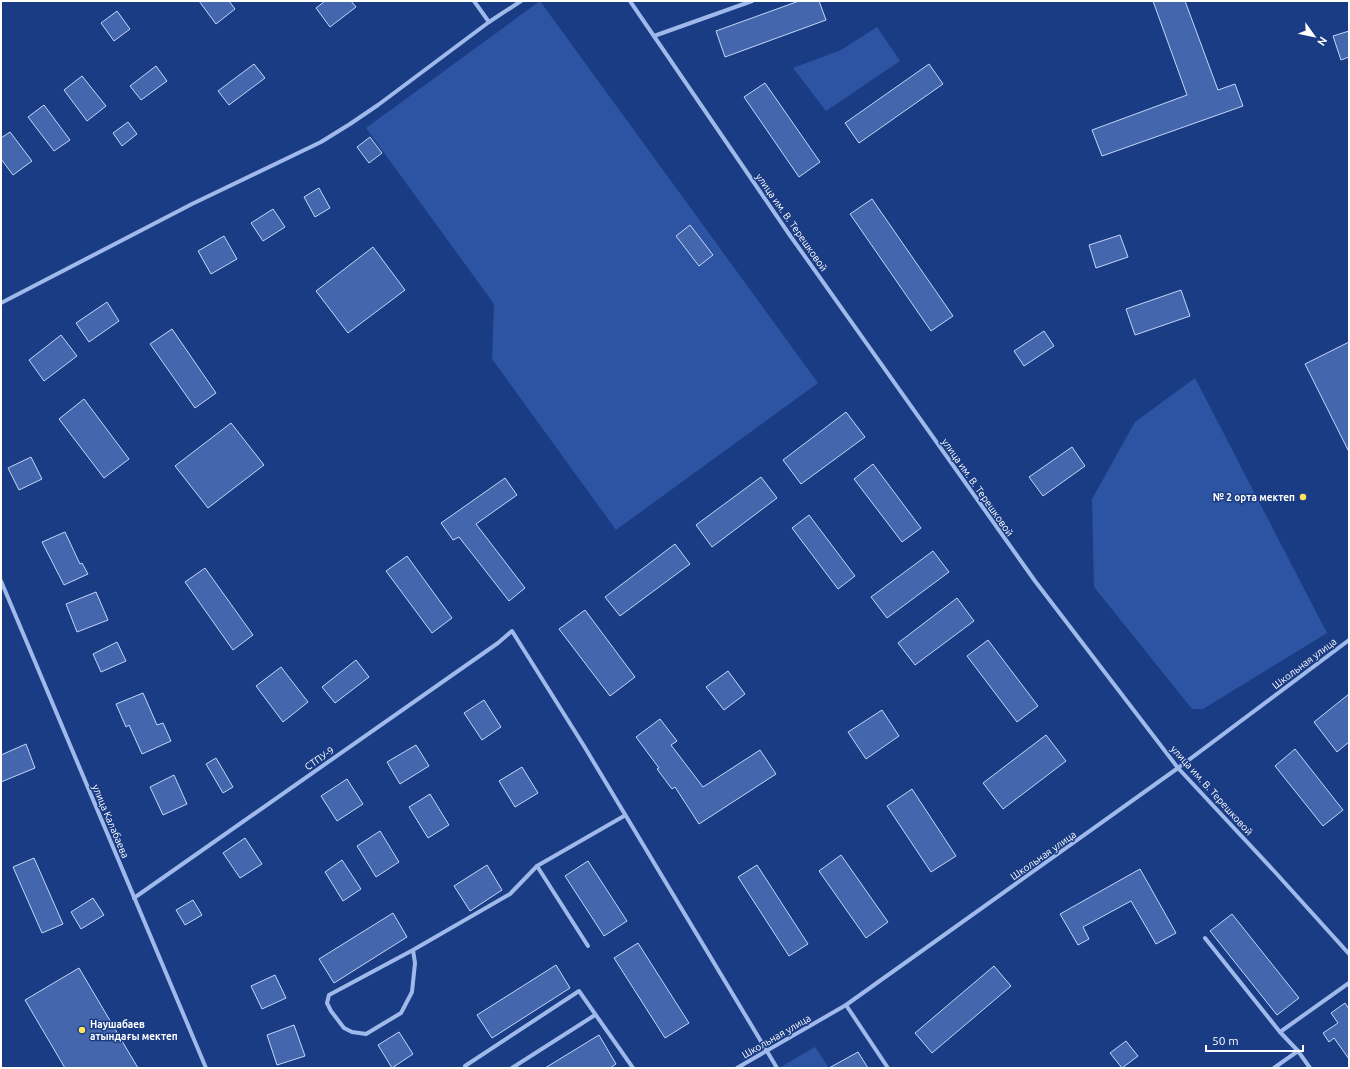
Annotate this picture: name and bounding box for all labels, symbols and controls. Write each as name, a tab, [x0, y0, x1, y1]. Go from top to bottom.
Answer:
north arrow	[1294, 16, 1334, 56]
text: N	[1315, 35, 1330, 48]
street label: улица им. В. Терешковой	[754, 171, 830, 273]
street label: улица им. В. Терешковой	[940, 436, 1016, 538]
place label: № 2 орта мектеп	[1213, 492, 1295, 503]
marker: № 2 орта мектеп	[1298, 492, 1308, 502]
street label: Школьная улица	[1270, 636, 1339, 691]
street label: улица им. В. Терешковой	[1168, 743, 1255, 837]
street label: СТПУ-9	[303, 744, 336, 772]
street label: улица Калабаева	[90, 783, 131, 860]
street label: Школьная улица	[1008, 829, 1078, 882]
street label: Школьная улица	[740, 1012, 813, 1061]
place label: Наушабаев атындағы мектеп	[90, 1019, 178, 1042]
marker: Наушабаев атындағы мектеп	[77, 1025, 87, 1035]
scale bar	[1206, 1027, 1303, 1053]
text: 50 m	[1212, 1034, 1239, 1047]

